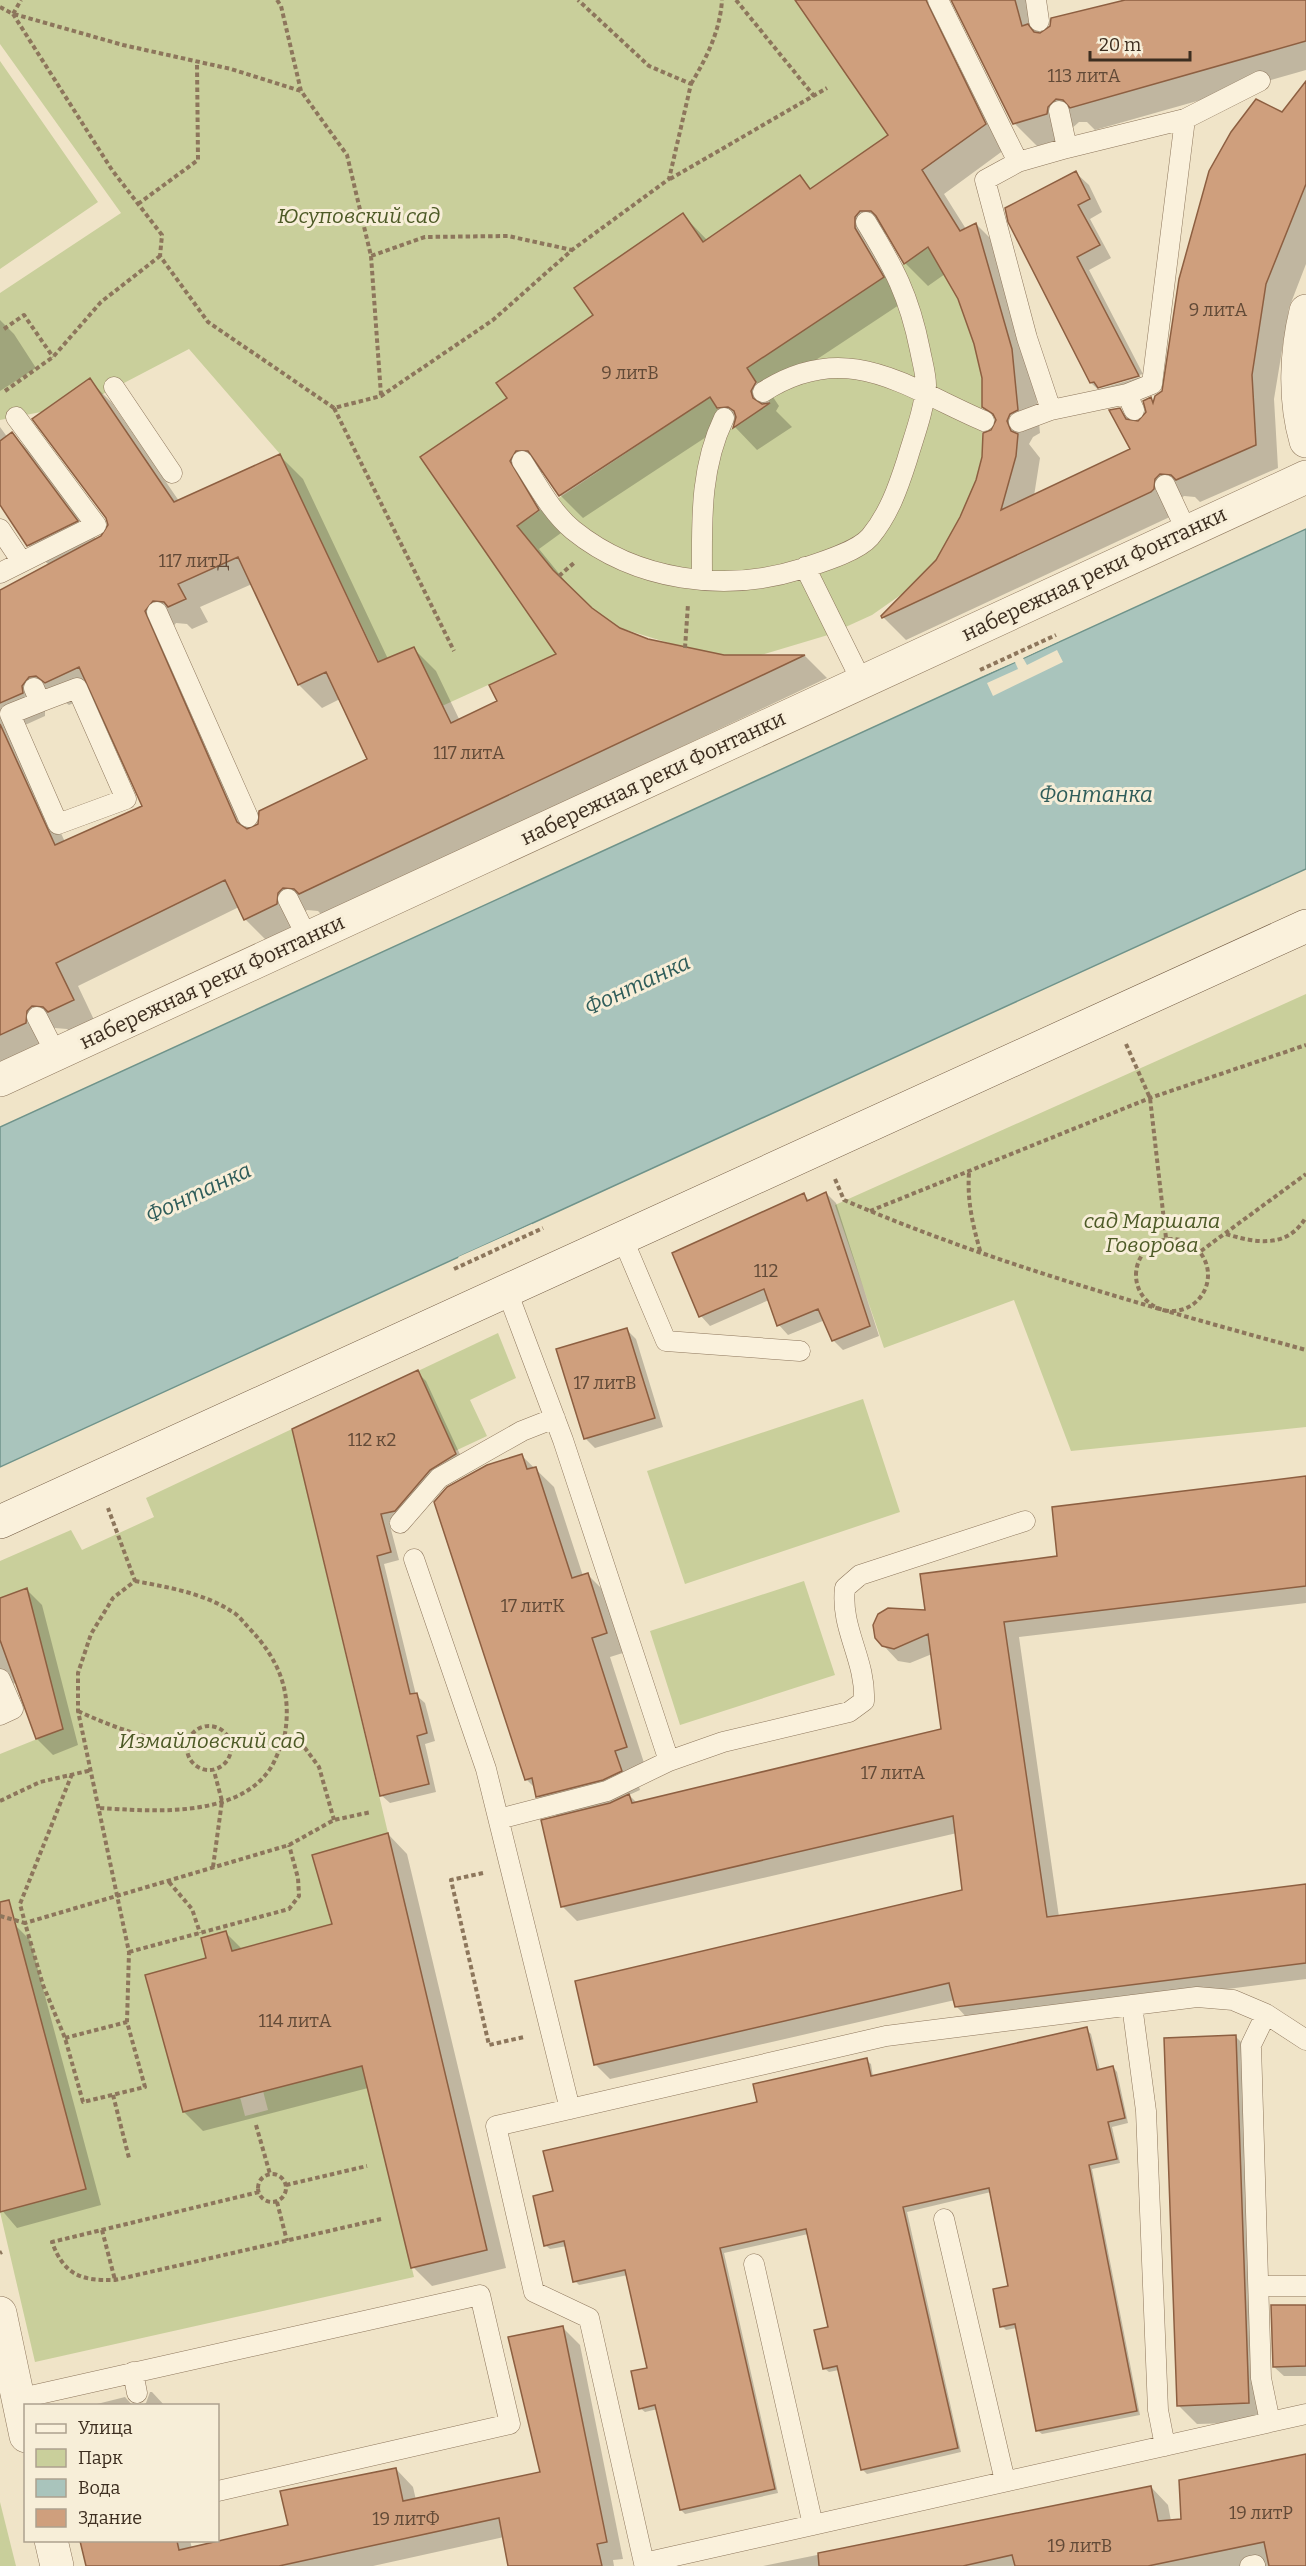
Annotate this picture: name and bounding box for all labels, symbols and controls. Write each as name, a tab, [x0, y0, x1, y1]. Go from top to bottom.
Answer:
scale bar	[1090, 24, 1190, 62]
text: 20 m	[1099, 34, 1141, 56]
house number: 113 литА	[1048, 65, 1121, 87]
park label: Юсуповский сад	[278, 203, 440, 229]
house number: 9 литА	[1189, 299, 1248, 321]
house number: 9 литВ	[601, 362, 659, 384]
street label: набережная реки Фонтанки	[957, 501, 1231, 647]
house number: 117 литД	[158, 550, 230, 572]
street label: набережная реки Фонтанки	[516, 705, 790, 851]
house number: 117 литА	[433, 742, 505, 764]
water label: Фонтанка	[1039, 781, 1153, 808]
street label: набережная реки Фонтанки	[75, 909, 349, 1055]
water label: Фонтанка	[580, 948, 694, 1021]
water label: Фонтанка	[141, 1156, 255, 1229]
park label: сад Маршала Говорова	[1084, 1208, 1220, 1258]
house number: 112	[754, 1260, 778, 1282]
house number: 17 литВ	[573, 1372, 637, 1394]
house number: 112 к2	[348, 1429, 396, 1451]
house number: 17 литК	[501, 1595, 565, 1617]
park label: Измайловский сад	[119, 1728, 305, 1754]
house number: 17 литА	[861, 1762, 925, 1784]
house number: 114 литА	[258, 2010, 332, 2032]
legend	[24, 2404, 219, 2542]
text: Улица	[78, 2417, 133, 2439]
text: Парк	[78, 2447, 123, 2469]
text: Вода	[78, 2477, 120, 2499]
house number: 19 литР	[1229, 2502, 1293, 2524]
text: Здание	[78, 2507, 142, 2529]
house number: 19 литФ	[372, 2508, 440, 2530]
house number: 19 литВ	[1048, 2535, 1112, 2557]

